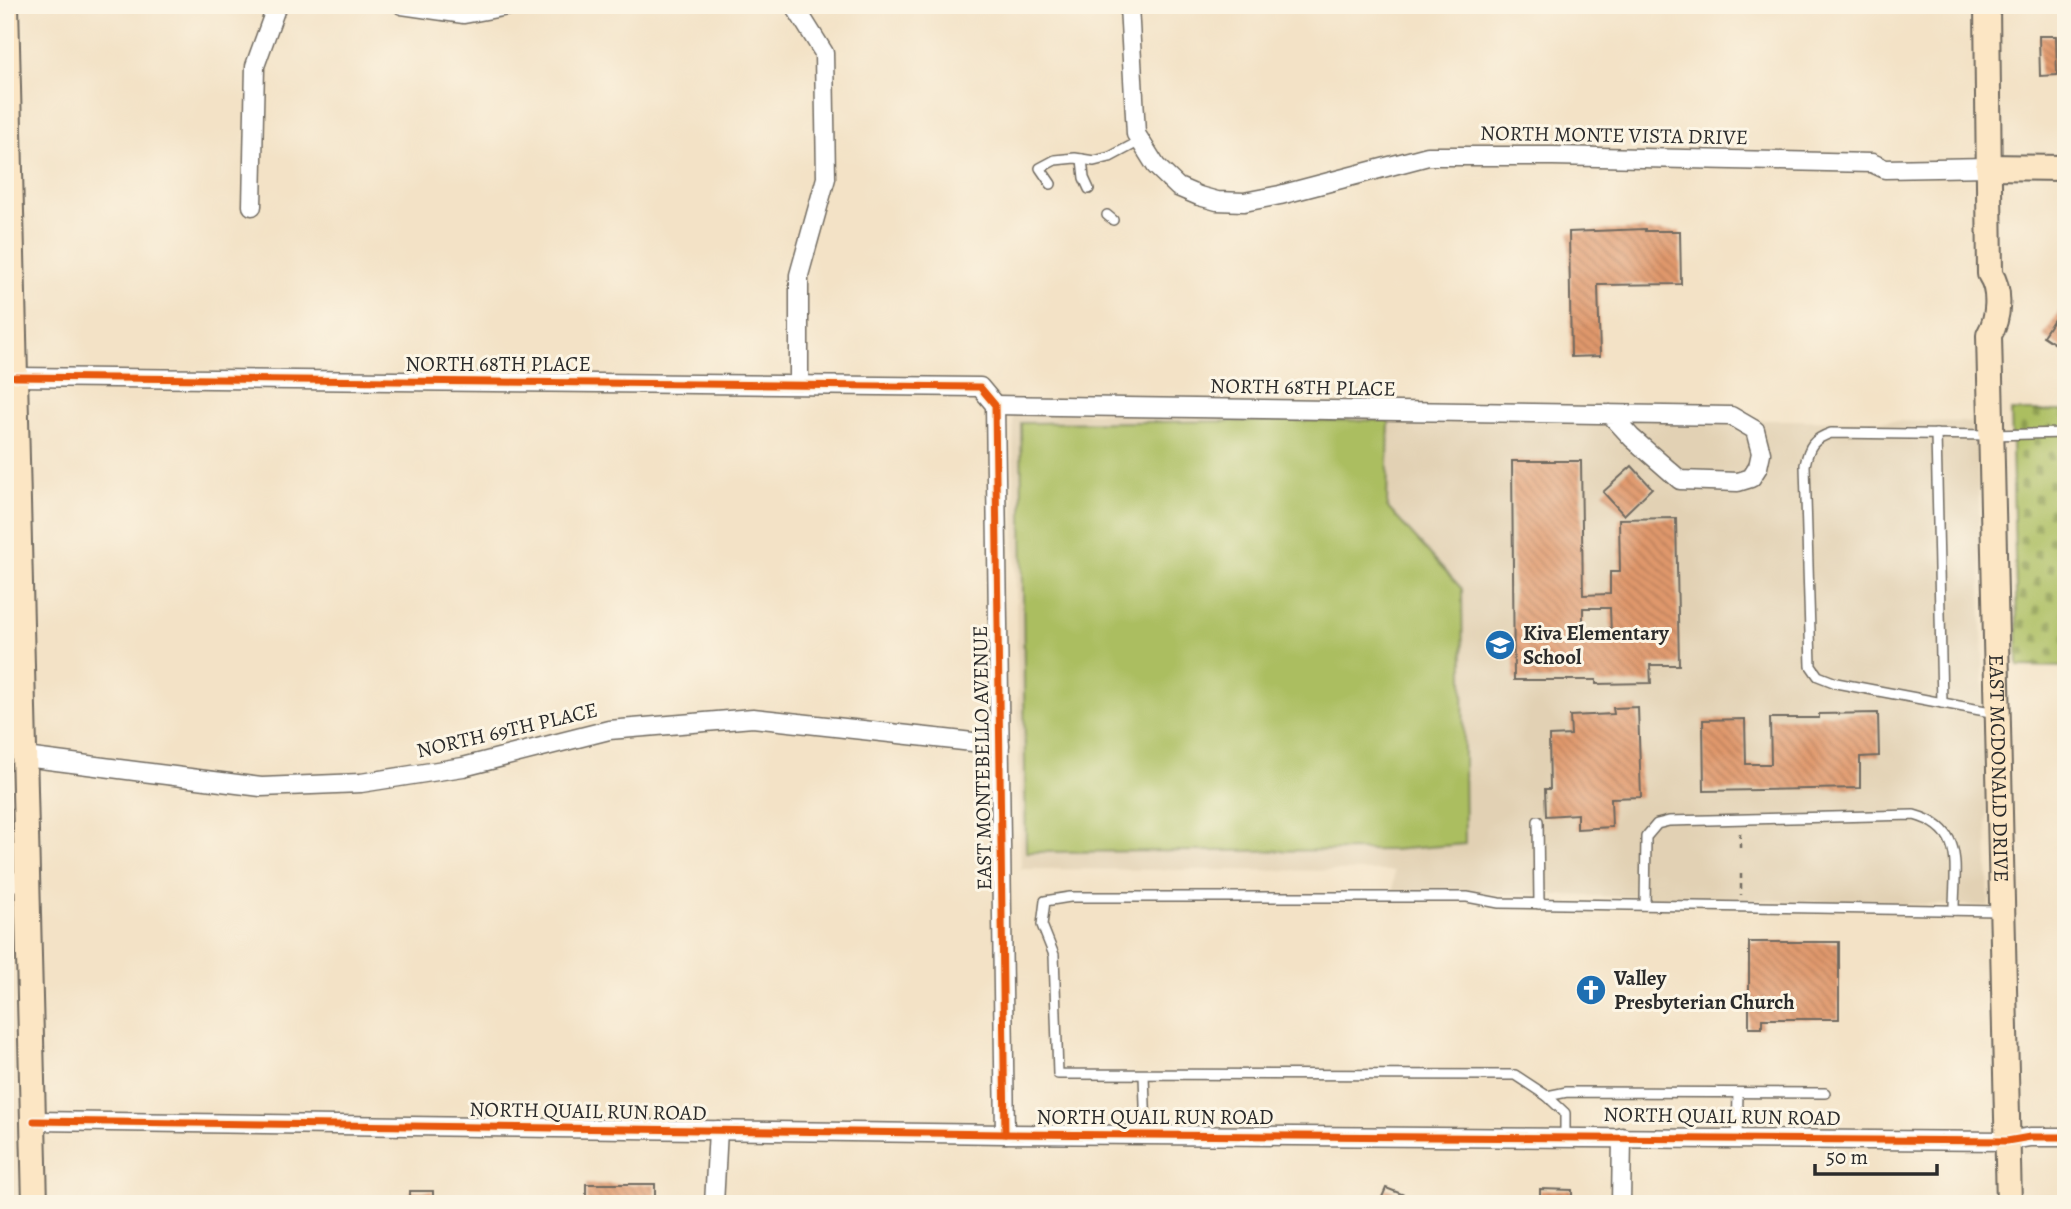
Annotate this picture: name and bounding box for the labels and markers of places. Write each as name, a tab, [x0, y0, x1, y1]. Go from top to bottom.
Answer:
place label: Kiva Elementary School	[1523, 619, 1670, 671]
school or university icon: Kiva Elementary School	[1483, 628, 1517, 662]
place label: Valley Presbyterian Church	[1613, 964, 1795, 1016]
church icon: Valley Presbyterian Church	[1574, 973, 1608, 1007]

